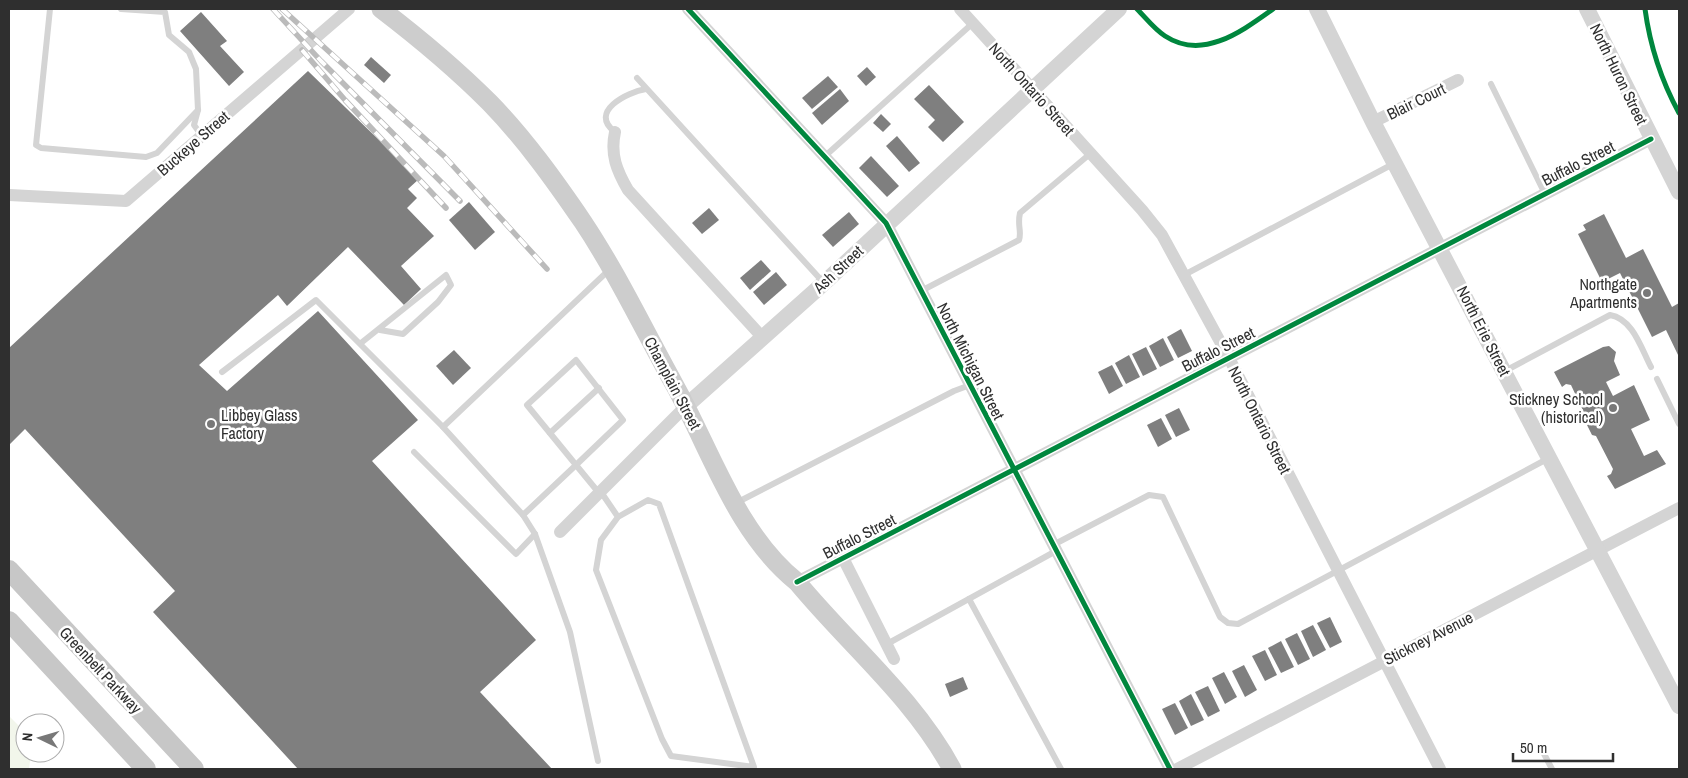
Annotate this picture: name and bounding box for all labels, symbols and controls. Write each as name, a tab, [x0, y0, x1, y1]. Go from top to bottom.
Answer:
street label: North Huron Street	[1585, 20, 1653, 129]
street label: North Ontario Street	[984, 38, 1080, 141]
street label: Blair Court	[1383, 77, 1449, 125]
street label: Buckeye Street	[152, 105, 234, 180]
street label: Buffalo Street	[1538, 135, 1619, 191]
street label: Ash Street	[807, 240, 868, 299]
place label: Northgate Apartments	[1569, 273, 1637, 313]
street label: North Erie Street	[1452, 282, 1516, 380]
marker: Northgate Apartments	[1641, 287, 1653, 299]
street label: North Michigan Street	[932, 299, 1010, 423]
street label: Buffalo Street	[1178, 321, 1259, 377]
street label: Champlain Street	[639, 333, 707, 434]
street label: North Ontario Street	[1223, 362, 1297, 478]
place label: Stickney School (historical)	[1509, 388, 1603, 428]
marker: Stickney School (historical)	[1607, 402, 1619, 414]
place label: Libbey Glass Factory	[221, 404, 298, 444]
marker: Libbey Glass Factory	[205, 418, 217, 430]
street label: Buffalo Street	[819, 508, 900, 564]
street label: Stickney Avenue	[1380, 606, 1476, 670]
street label: Greenbelt Parkway	[55, 622, 147, 719]
north arrow	[15, 713, 65, 763]
scale bar	[1513, 730, 1613, 762]
text: N	[18, 732, 36, 742]
text: 50 m	[1520, 737, 1547, 758]

